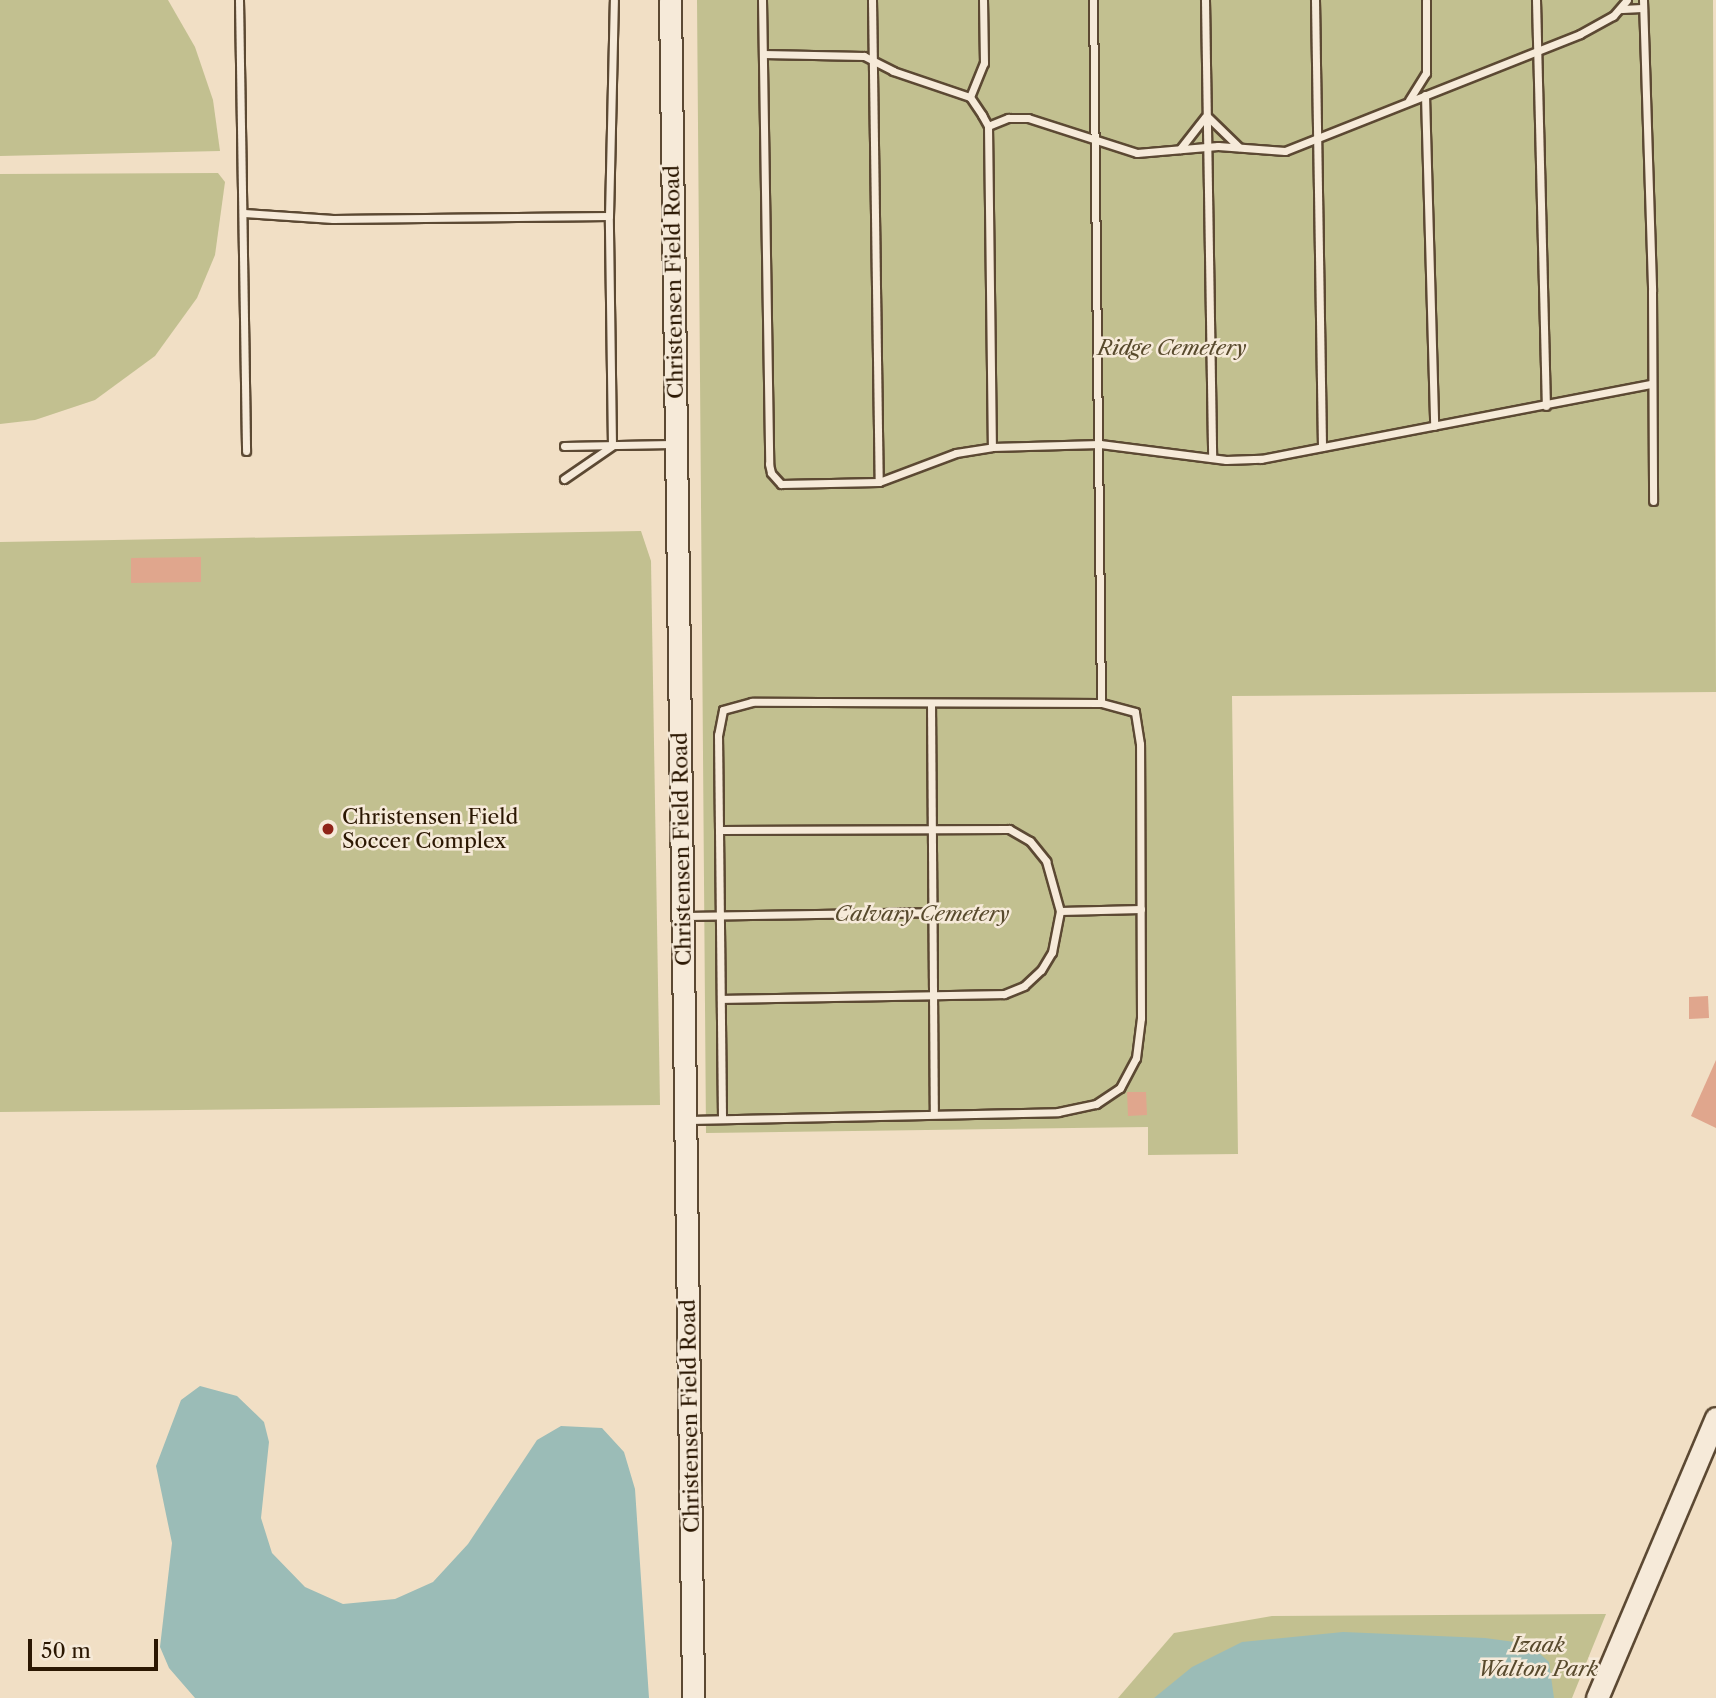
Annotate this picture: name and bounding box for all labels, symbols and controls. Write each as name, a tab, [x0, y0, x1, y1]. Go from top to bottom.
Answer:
street label: Christensen Field Road	[659, 165, 689, 399]
park label: Ridge Cemetery	[1098, 335, 1246, 361]
street label: Christensen Field Road	[667, 732, 697, 966]
place label: Christensen Field Soccer Complex	[342, 804, 518, 854]
marker: Christensen Field Soccer Complex	[320, 821, 336, 837]
park label: Calvary Cemetery	[835, 901, 1009, 927]
street label: Christensen Field Road	[675, 1299, 705, 1533]
scale bar	[32, 1624, 161, 1668]
park label: Izaak Walton Park	[1478, 1632, 1598, 1682]
text: 50 m	[41, 1638, 91, 1663]

